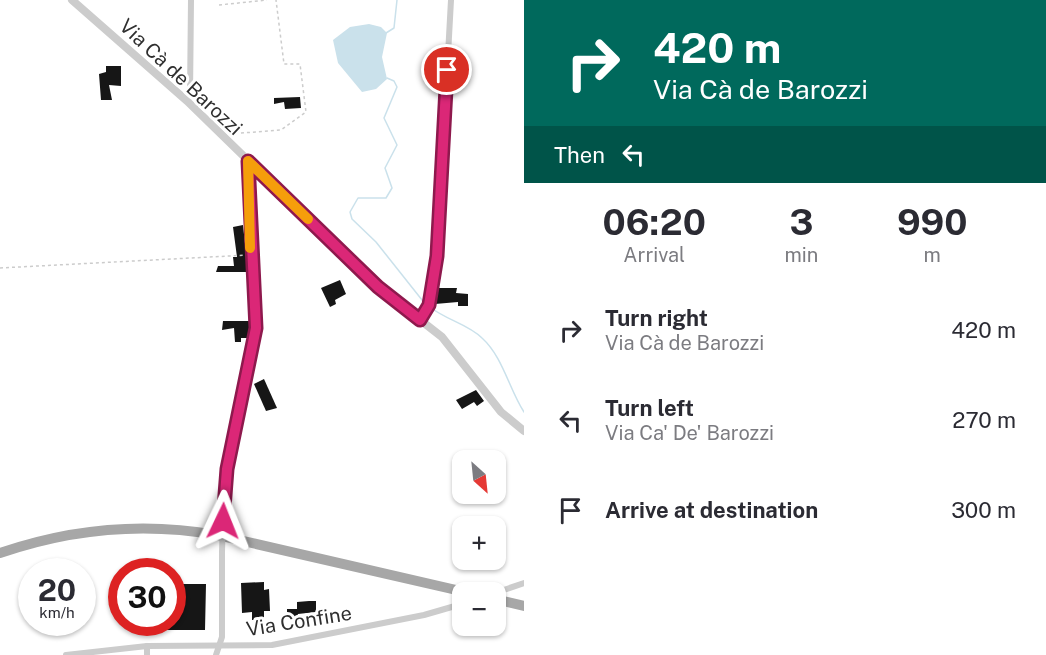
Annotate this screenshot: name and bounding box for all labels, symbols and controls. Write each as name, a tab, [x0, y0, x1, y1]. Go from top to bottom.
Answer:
street label: Via Cà de Barozzi	[115, 14, 247, 140]
text: 420 m	[653, 23, 781, 72]
icon: right	[554, 24, 632, 102]
pin	[421, 44, 472, 95]
icon: arrive	[430, 53, 463, 86]
text: Via Cà de Barozzi	[653, 73, 868, 105]
icon: left	[617, 138, 650, 171]
text: Then	[554, 142, 605, 168]
text: 06:20	[603, 201, 706, 243]
text: 3	[789, 201, 813, 243]
text: 990	[897, 201, 967, 243]
text: Arrival	[623, 243, 685, 267]
text: min	[784, 243, 818, 267]
text: m	[924, 243, 941, 267]
text: Turn right	[605, 305, 708, 331]
icon: right	[554, 314, 587, 347]
text: 420 m	[951, 317, 1016, 343]
text: Via Cà de Barozzi	[605, 331, 764, 355]
text: Turn left	[605, 395, 694, 421]
icon: left	[554, 404, 587, 437]
text: 270 m	[952, 407, 1016, 433]
text: Via Ca' De' Barozzi	[605, 421, 774, 445]
north arrow	[452, 450, 506, 504]
map controls	[452, 450, 506, 636]
position arrow	[191, 489, 255, 553]
icon: arrive	[554, 494, 587, 527]
text: Arrive at destination	[605, 497, 818, 523]
text: 300 m	[951, 497, 1016, 523]
button: +	[452, 516, 506, 570]
speed limit sign: 30	[108, 558, 186, 636]
text: 20	[38, 572, 76, 608]
button: −	[452, 582, 506, 636]
street label: Via Confine	[245, 601, 353, 641]
text: km/h	[39, 604, 75, 621]

